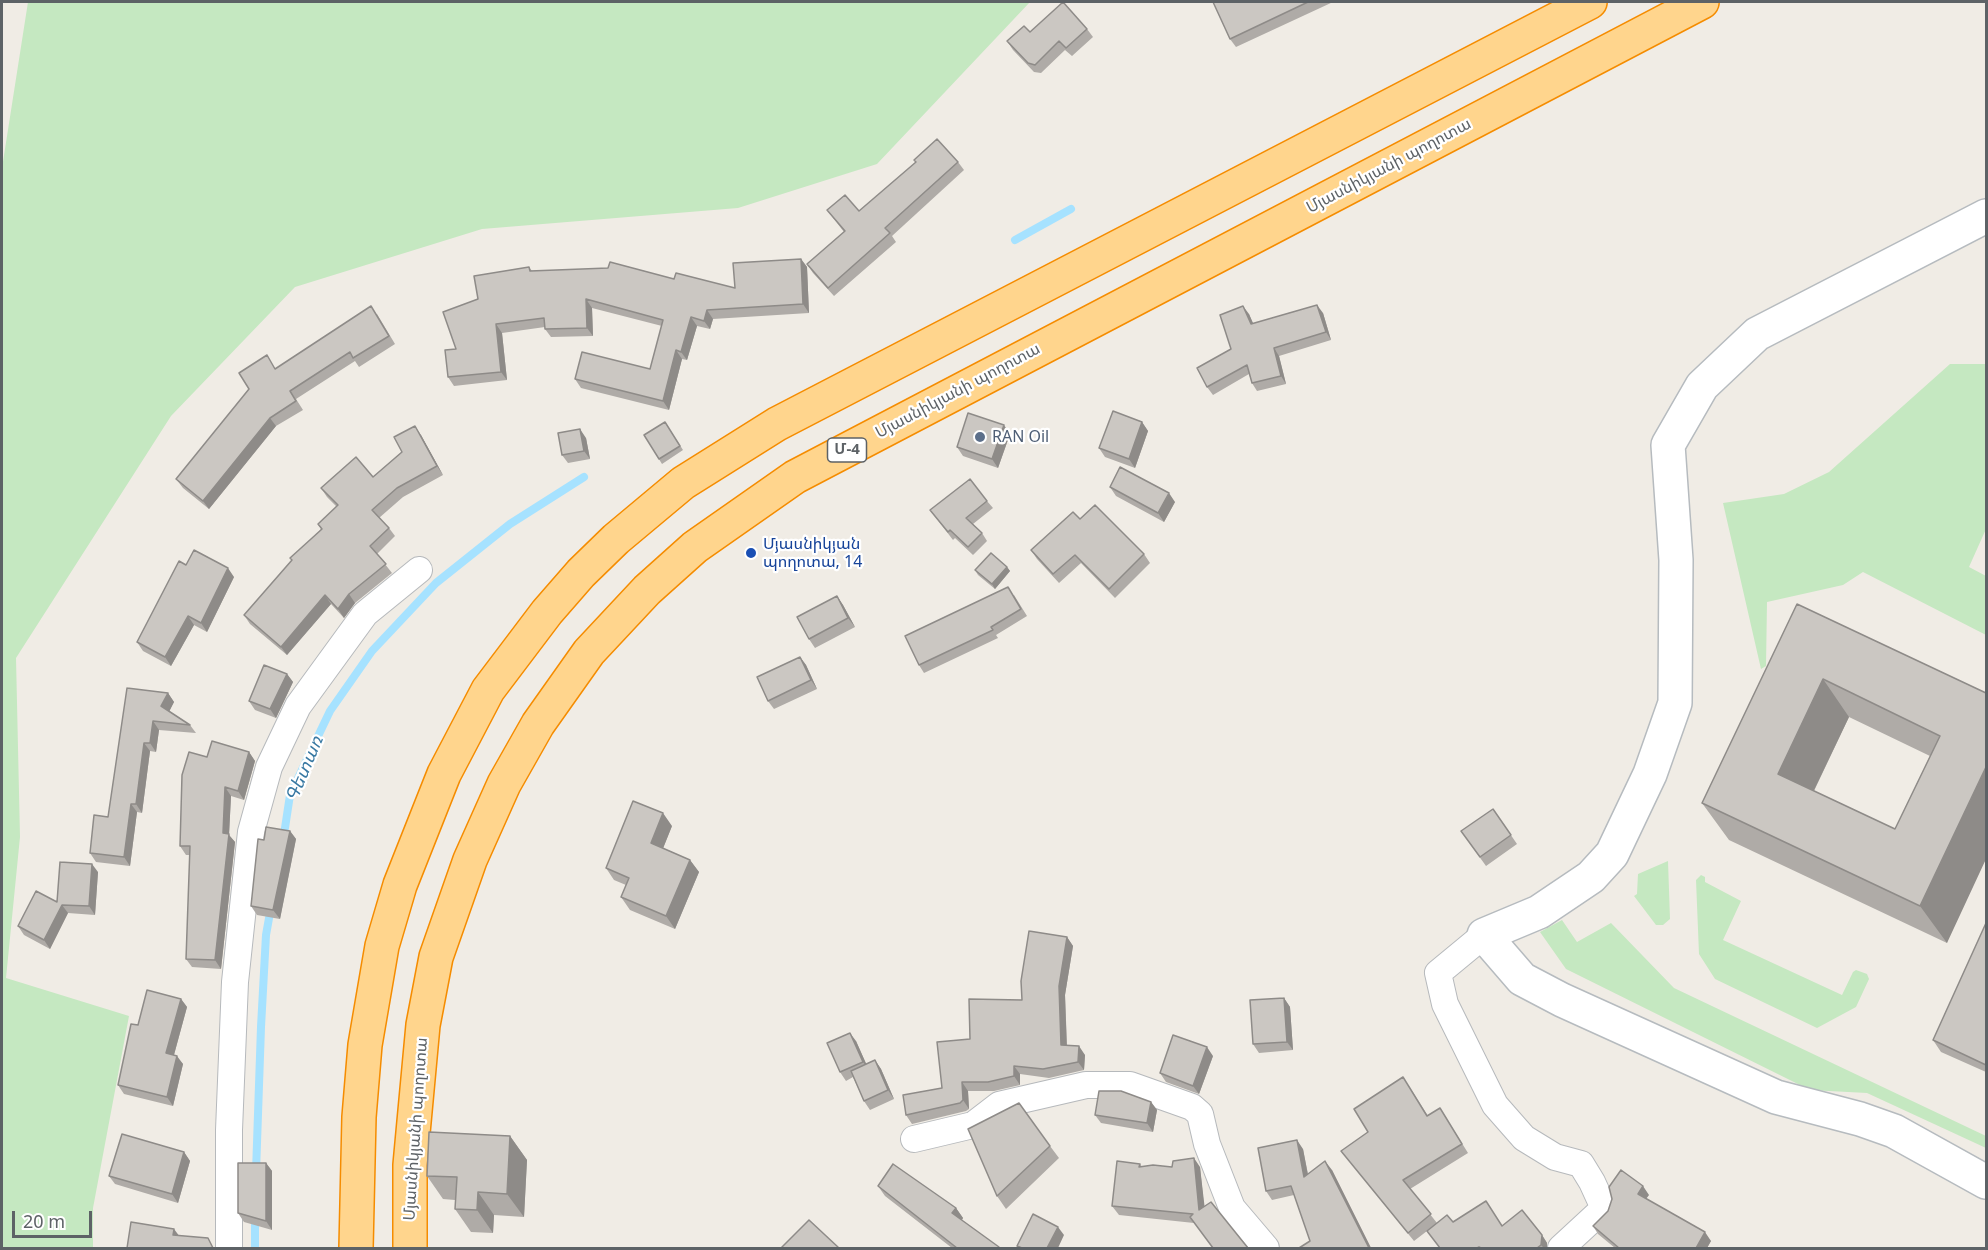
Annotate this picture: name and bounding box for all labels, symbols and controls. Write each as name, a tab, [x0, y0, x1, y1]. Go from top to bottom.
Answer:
street label: Մյասնիկյանի պողոտա	[1303, 114, 1475, 218]
street label: Մյասնիկյանի պողոտա	[872, 339, 1044, 443]
place label: RAN Oil	[992, 427, 1049, 447]
marker: RAN Oil	[973, 430, 987, 444]
road number: Մ-4	[828, 438, 866, 462]
place label: Մյասնիկյան պողոտա, 14	[763, 534, 862, 572]
marker: Մյասնիկյան պողոտա, 14	[744, 546, 758, 560]
water label: Գետառ	[282, 733, 328, 805]
street label: Մյասնիկյանի պողոտա	[400, 1037, 432, 1221]
scale bar	[15, 1199, 94, 1237]
text: 20 m	[23, 1209, 65, 1233]

